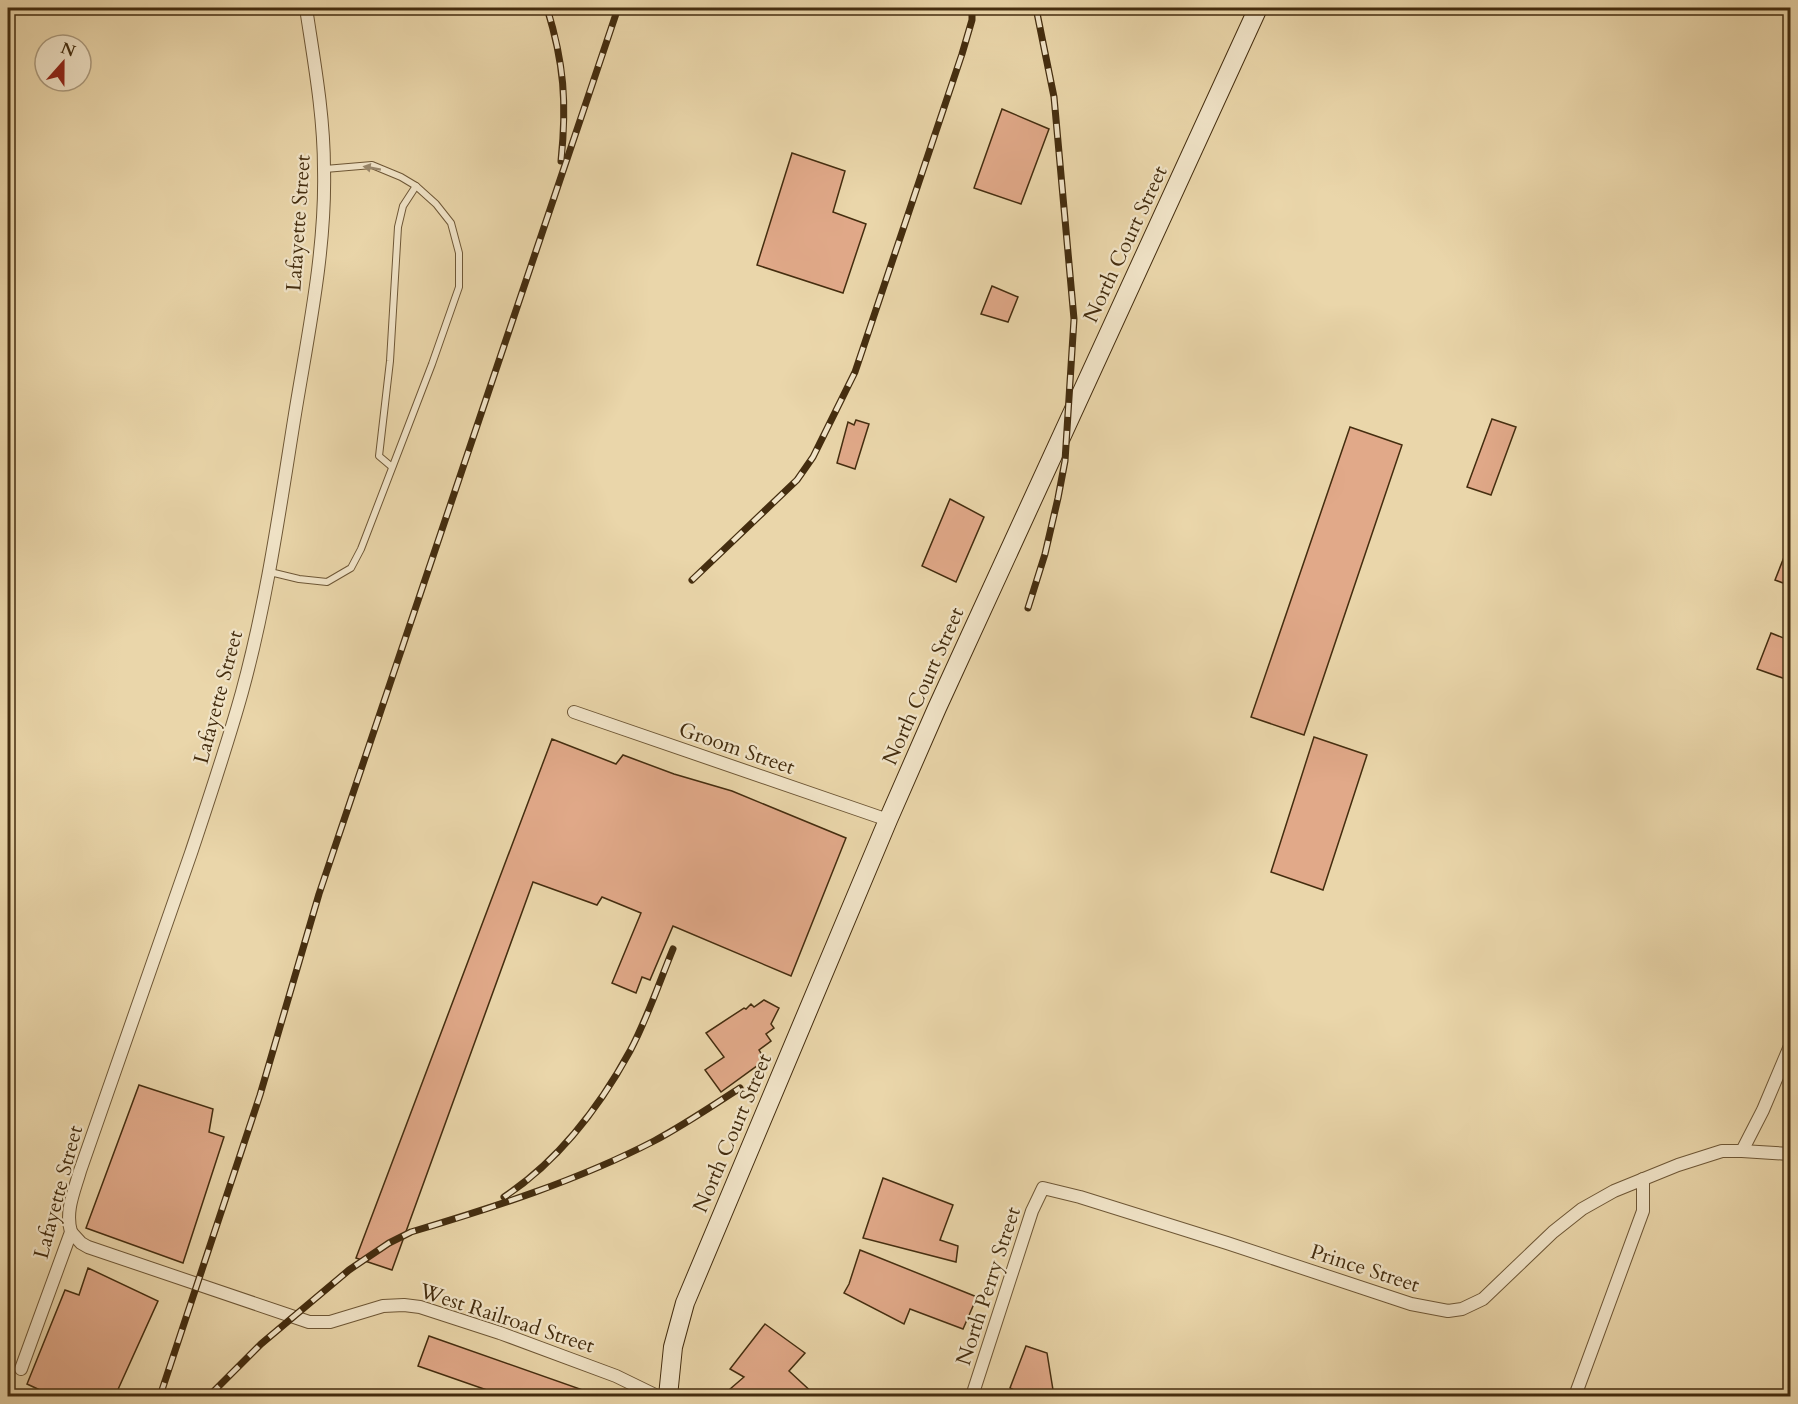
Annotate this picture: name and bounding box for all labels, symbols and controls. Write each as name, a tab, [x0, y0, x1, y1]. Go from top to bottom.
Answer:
north arrow	[33, 33, 93, 93]
text: N	[58, 37, 79, 63]
street label: Lafayette Street	[279, 153, 318, 292]
street label: North Court Street	[1076, 161, 1175, 327]
one-way arrow	[362, 163, 381, 172]
street label: North Court Street	[876, 602, 971, 770]
street label: Lafayette Street	[187, 627, 250, 767]
street label: Groom Street	[675, 715, 799, 782]
street label: North Court Street	[686, 1049, 779, 1217]
street label: Lafayette Street	[27, 1122, 90, 1262]
street label: North Perry Street	[949, 1203, 1028, 1369]
street label: Prince Street	[1307, 1237, 1423, 1300]
street label: West Railroad Street	[415, 1276, 598, 1361]

